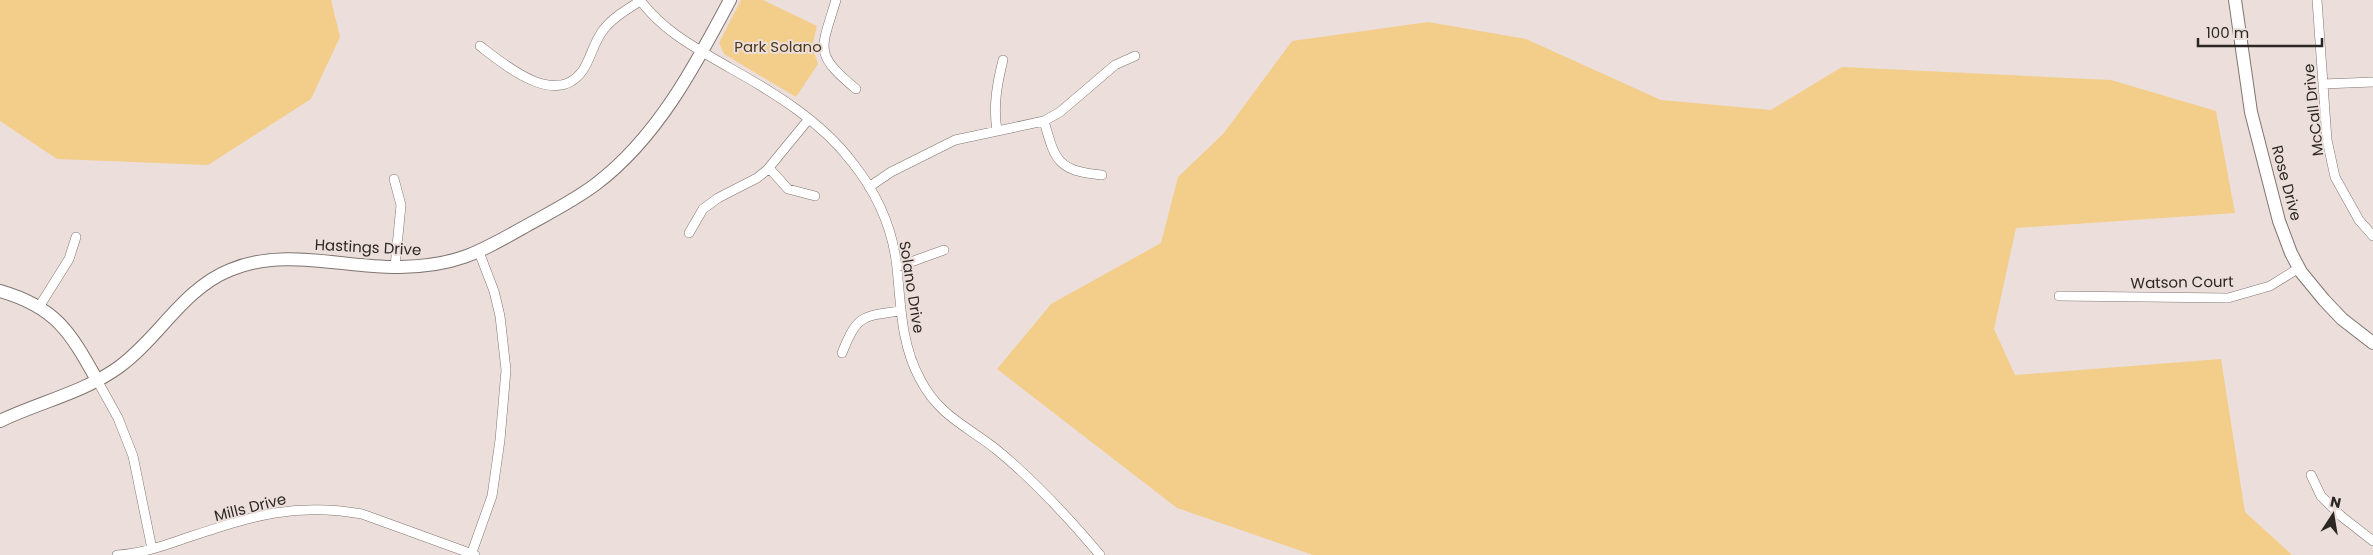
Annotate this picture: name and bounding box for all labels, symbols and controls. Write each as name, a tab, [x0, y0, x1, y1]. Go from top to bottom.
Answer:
scale bar	[2198, 15, 2322, 47]
text: 100 m	[2206, 22, 2249, 43]
park label: Park Solano	[734, 36, 822, 57]
street label: McCall Drive	[2298, 63, 2328, 157]
street label: Rose Drive	[2267, 143, 2307, 223]
street label: Hastings Drive	[314, 234, 422, 260]
street label: Solano Drive	[894, 239, 930, 335]
street label: Watson Court	[2130, 271, 2234, 293]
street label: Mills Drive	[212, 488, 288, 526]
north arrow	[2308, 490, 2358, 540]
text: N	[2328, 491, 2343, 513]

